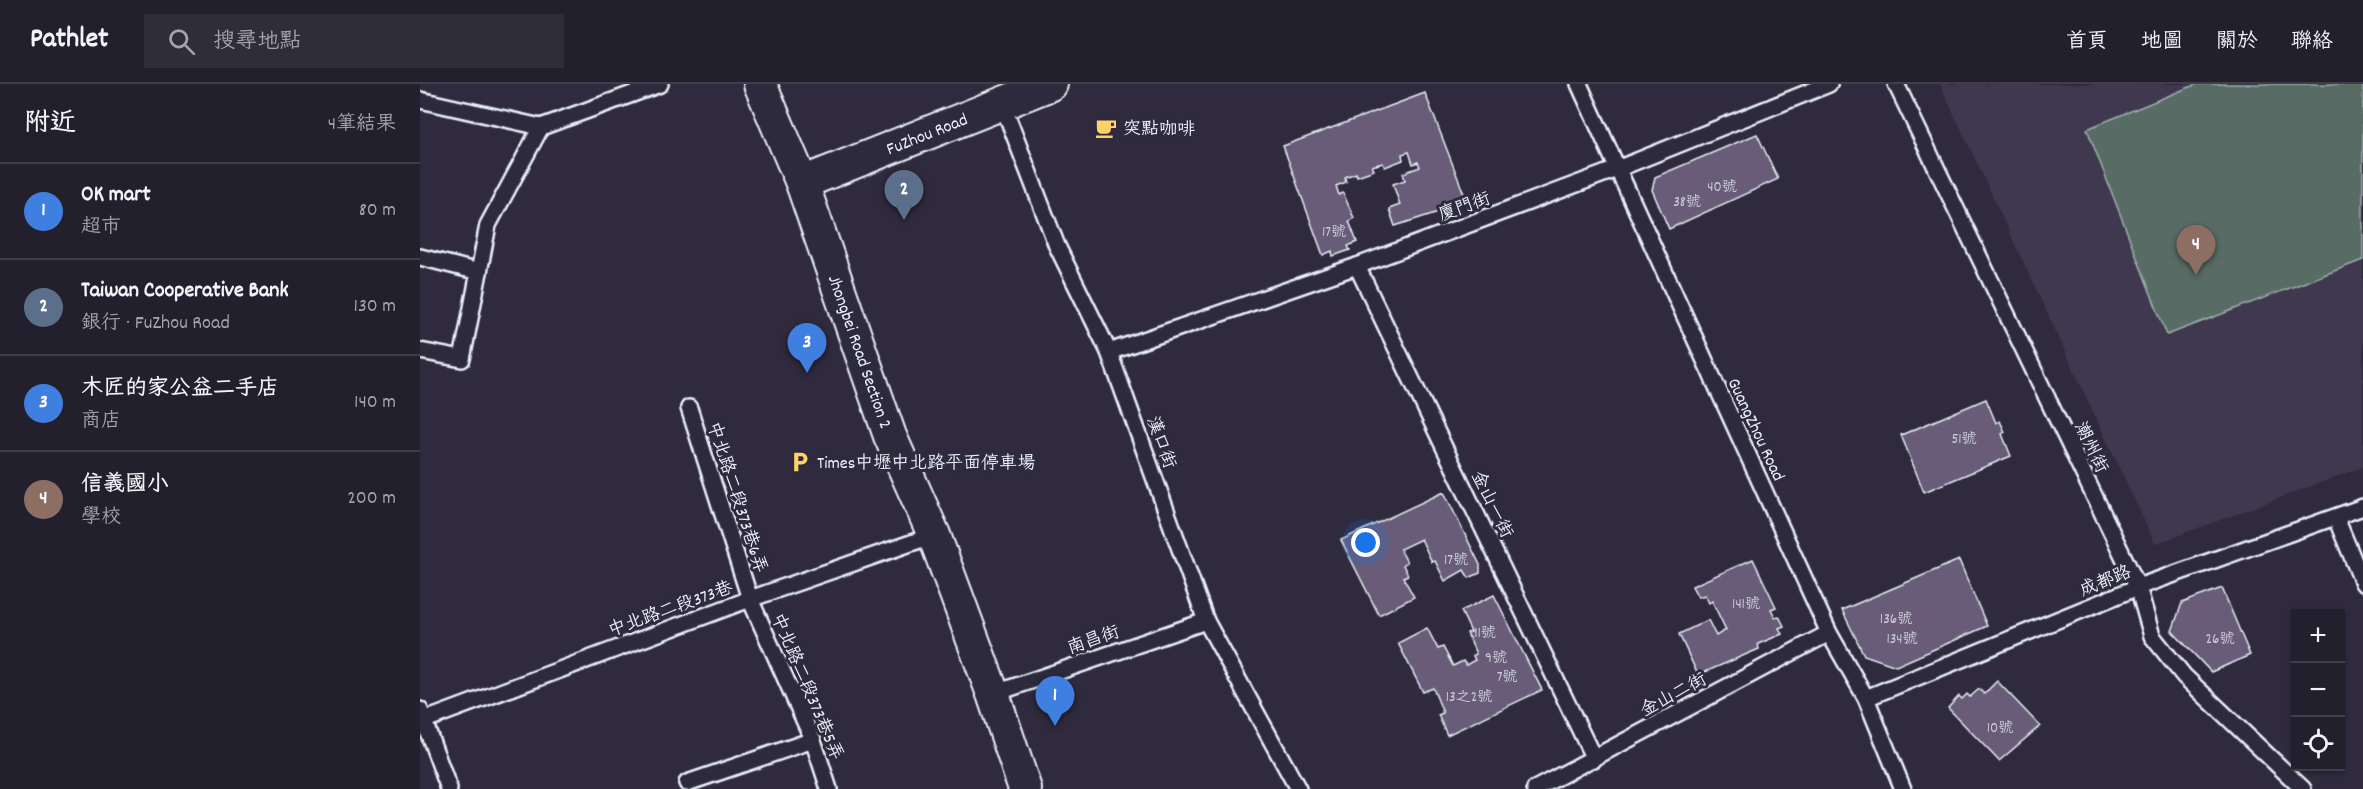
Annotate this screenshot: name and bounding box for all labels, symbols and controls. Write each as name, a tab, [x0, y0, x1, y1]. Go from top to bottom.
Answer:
search box	[144, 14, 564, 68]
text: Pathlet	[30, 21, 108, 61]
icon: search	[165, 25, 198, 58]
text: 搜尋地點	[213, 27, 301, 58]
text: 首頁	[2066, 28, 2108, 58]
text: 地圖	[2141, 28, 2183, 58]
text: 關於	[2216, 28, 2258, 58]
text: 聯絡	[2291, 28, 2333, 58]
text: 附近	[24, 106, 76, 143]
street label: FuZhou Road	[883, 108, 972, 163]
text: 4筆結果	[328, 111, 396, 139]
cafe icon: 突點咖啡	[1094, 116, 1118, 140]
place label: 突點咖啡	[1123, 118, 1195, 143]
pin: 2	[884, 170, 924, 220]
house number: 40號	[1707, 177, 1737, 199]
text: OK mart	[81, 180, 151, 211]
street label: 廈門街	[1435, 187, 1495, 229]
house number: 38號	[1673, 192, 1701, 214]
text: 1	[41, 197, 46, 225]
text: 80 m	[359, 197, 396, 225]
text: 超市	[81, 214, 121, 242]
house number: 17號	[1322, 222, 1346, 244]
pin: 4	[2176, 226, 2216, 275]
street label: Jhongbei Road Section 2	[820, 272, 897, 433]
text: Taiwan Cooperative Bank	[81, 276, 289, 307]
text: 2	[39, 293, 48, 321]
text: 130 m	[354, 293, 396, 321]
text: 銀行 · FuZhou Road	[81, 310, 230, 338]
pin: 3	[788, 324, 826, 373]
text: 木匠的家公益二手店	[81, 374, 279, 405]
street label: GuangZhou Road	[1720, 374, 1790, 486]
text: 3	[39, 389, 48, 417]
text: 140 m	[354, 389, 396, 417]
text: 商店	[81, 408, 121, 436]
street label: 漢口街	[1139, 413, 1181, 473]
street label: 潮州街	[2067, 418, 2113, 478]
street label: 中北路二段373巷6弄	[699, 419, 772, 577]
house number: 51號	[1951, 429, 1977, 451]
parking icon: Times中壢中北路平面停車場	[788, 450, 812, 474]
place label: Times中壢中北路平面停車場	[817, 452, 1035, 477]
street label: 金山一街	[1464, 467, 1518, 543]
text: 信義國小	[81, 470, 169, 501]
text: 4	[39, 485, 48, 513]
text: 200 m	[347, 485, 396, 513]
text: 學校	[81, 504, 121, 532]
your location	[1351, 528, 1380, 557]
house number: 17號	[1444, 550, 1468, 572]
street label: 成都路	[2076, 561, 2136, 604]
street label: 中北路二段373巷	[605, 576, 737, 644]
house number: 141號	[1732, 594, 1760, 616]
house number: 136號	[1880, 609, 1912, 631]
map controls	[2291, 609, 2345, 771]
button: +	[2291, 609, 2345, 663]
street label: 中北路二段373巷5弄	[763, 610, 848, 764]
street label: 南昌街	[1064, 621, 1123, 662]
house number: 11號	[1474, 623, 1496, 645]
house number: 134號	[1886, 629, 1918, 651]
house number: 26號	[2206, 629, 2234, 651]
house number: 9號	[1485, 648, 1507, 670]
button: −	[2291, 663, 2345, 717]
house number: 7號	[1497, 667, 1517, 689]
street label: 金山二街	[1637, 668, 1712, 724]
pin: 1	[1036, 676, 1074, 726]
house number: 13之2號	[1446, 687, 1492, 709]
button: locate	[2291, 717, 2345, 771]
house number: 10號	[1987, 718, 2013, 740]

